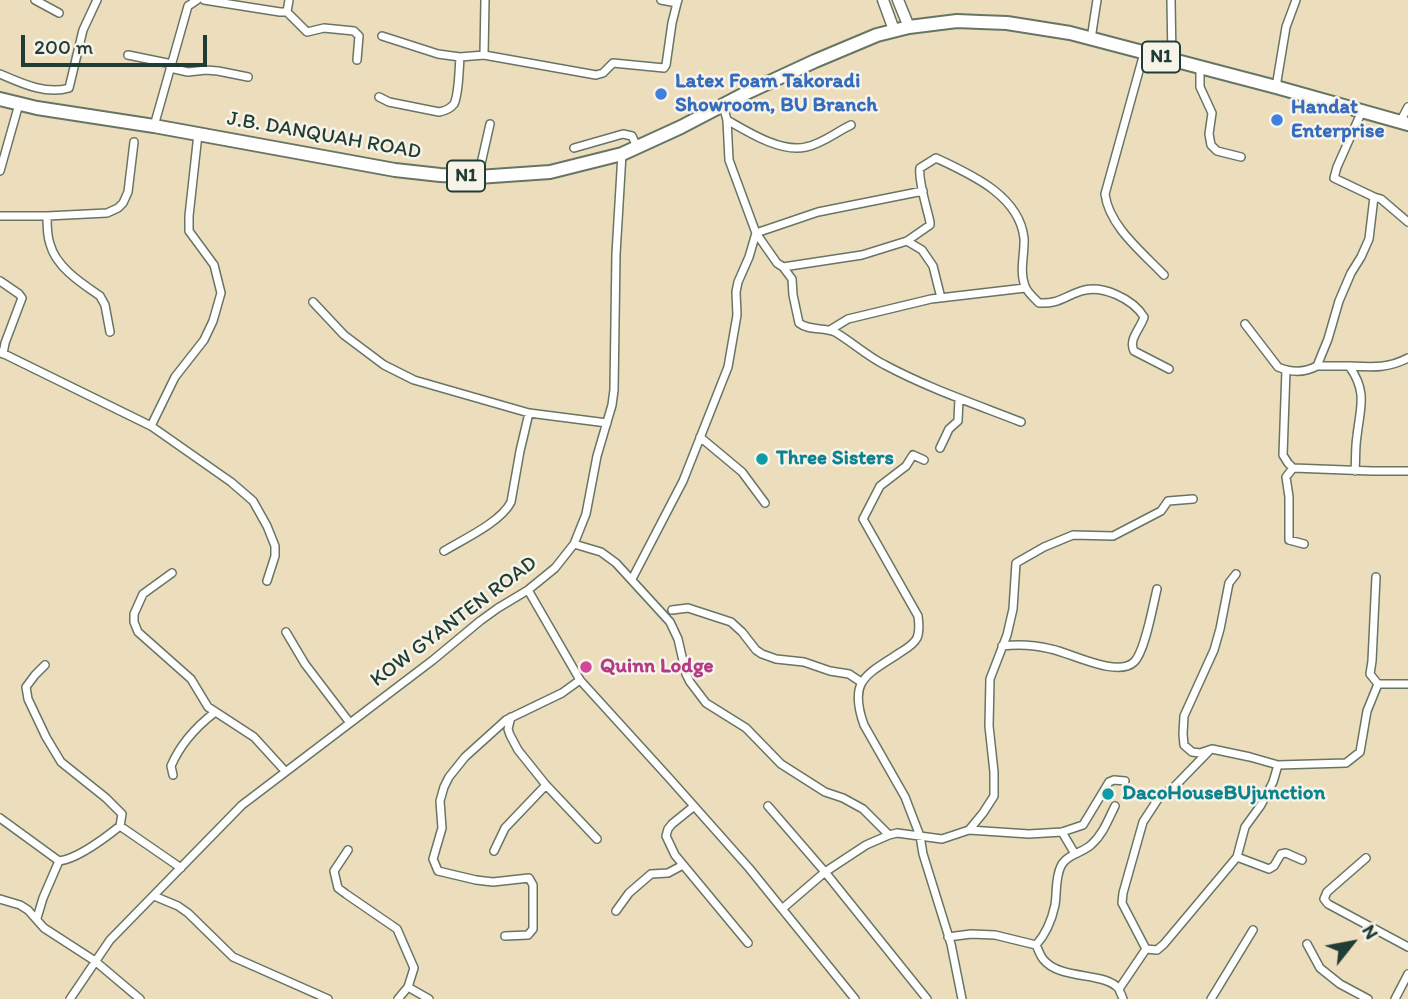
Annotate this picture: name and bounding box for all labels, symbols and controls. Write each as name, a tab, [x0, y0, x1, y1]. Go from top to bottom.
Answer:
scale bar	[24, 21, 210, 65]
text: 200 m	[34, 34, 93, 59]
road number: N1	[1142, 41, 1180, 72]
place label: Latex Foam Takoradi Showroom, BU Branch	[675, 69, 878, 119]
marker: Latex Foam Takoradi Showroom, BU Branch	[653, 86, 669, 102]
place label: Handat Enterprise	[1291, 95, 1385, 145]
street label: J.B. DANQUAH ROAD	[225, 107, 423, 165]
marker: Handat Enterprise	[1269, 112, 1285, 128]
road number: N1	[447, 160, 485, 192]
place label: Three Sisters	[776, 446, 894, 472]
marker: Three Sisters	[754, 451, 770, 467]
street label: KOW GYANTEN ROAD	[366, 551, 542, 693]
place label: Quinn Lodge	[600, 654, 714, 680]
marker: Quinn Lodge	[578, 659, 594, 675]
place label: DacoHouseBUjunction	[1122, 781, 1325, 807]
marker: DacoHouseBUjunction	[1100, 786, 1116, 802]
north arrow	[1317, 908, 1387, 978]
text: N	[1357, 920, 1384, 943]

